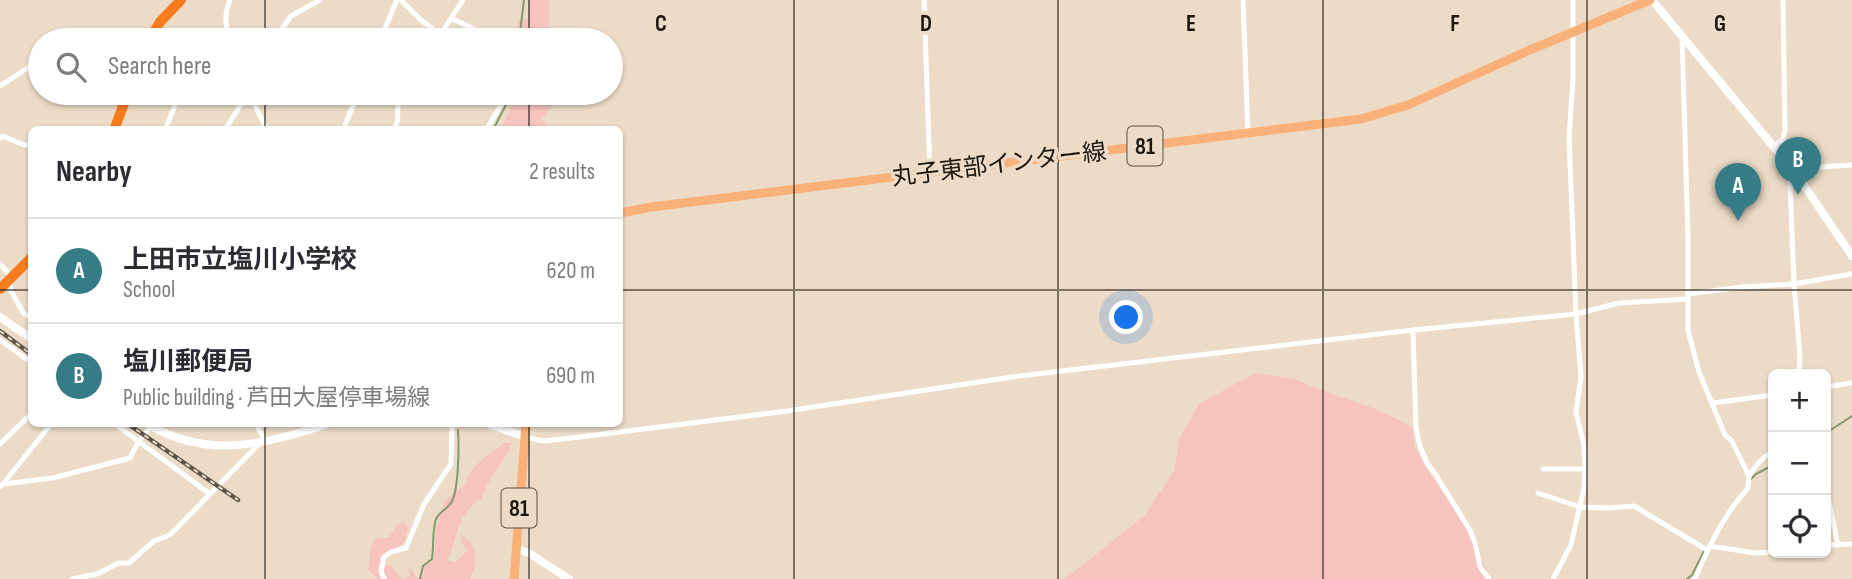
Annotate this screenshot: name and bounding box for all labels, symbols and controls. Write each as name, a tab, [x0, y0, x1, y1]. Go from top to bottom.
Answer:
text: C	[655, 10, 667, 38]
text: D	[920, 10, 932, 38]
text: E	[1186, 10, 1196, 38]
text: F	[1450, 10, 1460, 38]
text: G	[1714, 10, 1726, 38]
search box	[28, 28, 623, 105]
icon: search	[52, 48, 90, 86]
text: Search here	[108, 51, 211, 82]
road number: 81	[1128, 127, 1162, 166]
street label: 丸子東部インター線	[890, 137, 1108, 192]
pin: B	[1775, 137, 1821, 195]
text: Nearby	[56, 154, 132, 190]
text: 2 results	[529, 158, 595, 186]
pin: A	[1715, 163, 1761, 221]
text: 上田市立塩川小学校	[123, 245, 357, 276]
text: A	[74, 257, 84, 285]
text: 620 m	[547, 257, 595, 285]
text: School	[123, 276, 175, 304]
your location	[1109, 300, 1143, 334]
text: 塩川郵便局	[123, 347, 253, 378]
text: B	[74, 362, 84, 390]
text: 690 m	[546, 362, 595, 390]
map controls	[1768, 369, 1831, 558]
button: +	[1768, 369, 1831, 432]
text: Public building · 芦田大屋停車場線	[123, 384, 430, 412]
button: −	[1768, 432, 1831, 495]
road number: 81	[502, 488, 536, 528]
button: locate	[1768, 495, 1831, 558]

